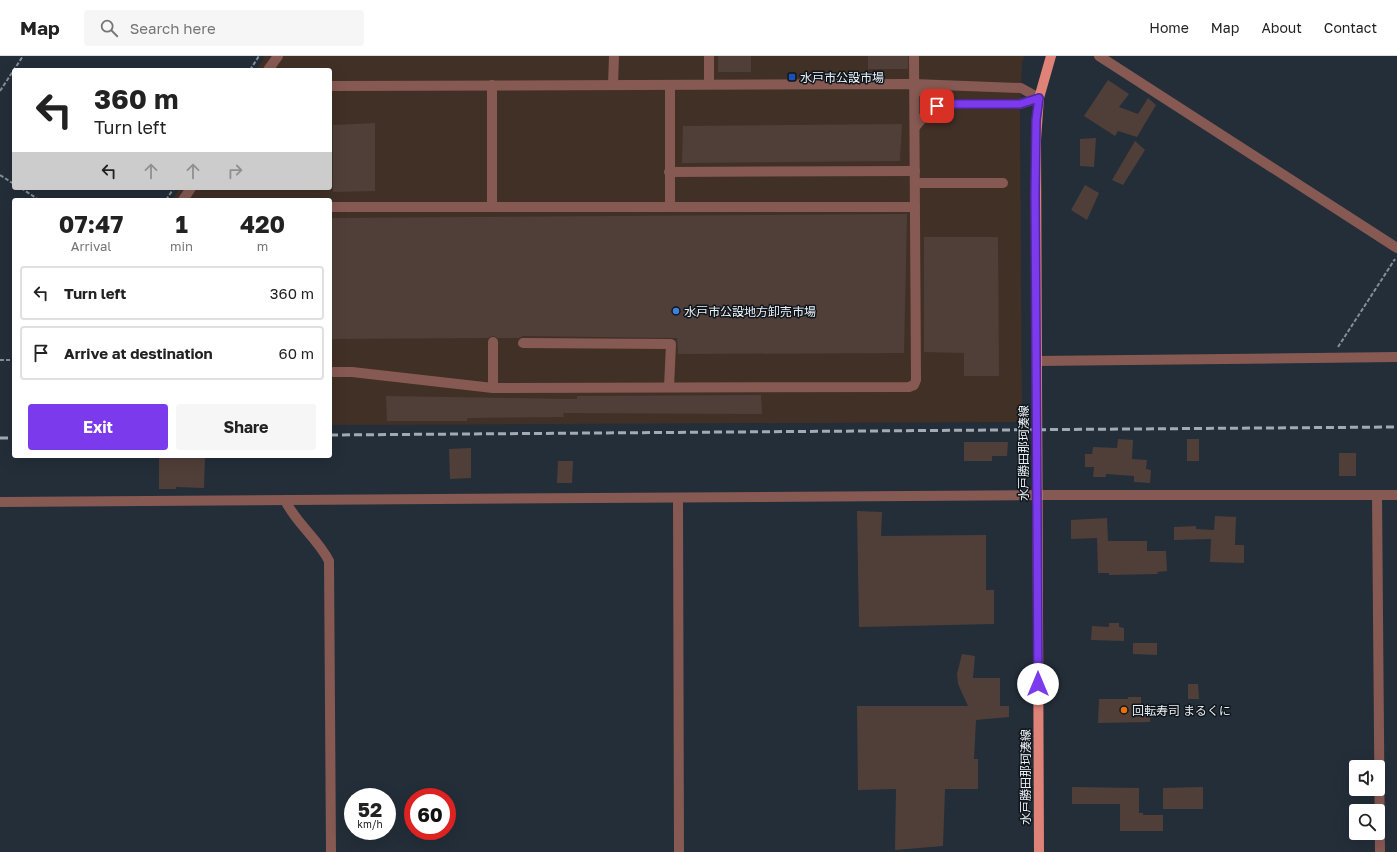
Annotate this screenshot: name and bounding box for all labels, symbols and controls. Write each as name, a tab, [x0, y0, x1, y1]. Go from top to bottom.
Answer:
search box	[84, 10, 364, 46]
text: Map	[20, 16, 60, 39]
icon: search	[98, 17, 120, 39]
text: Search here	[130, 19, 216, 37]
text: Home	[1149, 19, 1189, 36]
text: Map	[1211, 19, 1239, 36]
text: About	[1261, 19, 1302, 36]
text: Contact	[1324, 19, 1377, 36]
place label: 水戸市公設市場	[800, 70, 884, 85]
marker: 水戸市公設市場	[787, 72, 797, 82]
text: 360 m	[94, 82, 179, 115]
icon: left	[28, 84, 80, 136]
pin	[920, 89, 954, 123]
icon: arrive	[926, 95, 948, 117]
text: Turn left	[94, 116, 167, 138]
icon: left	[98, 160, 120, 182]
icon: ahead	[140, 160, 162, 182]
icon: ahead	[182, 160, 204, 182]
icon: right	[224, 160, 246, 182]
text: 07:47	[59, 209, 123, 238]
text: 1	[175, 209, 188, 238]
text: 420	[240, 209, 285, 238]
text: Arrival	[71, 238, 111, 254]
text: min	[170, 238, 193, 254]
text: m	[257, 238, 268, 254]
icon: left	[30, 282, 52, 304]
text: Turn left	[64, 284, 126, 302]
text: 360 m	[270, 284, 314, 302]
place label: 水戸市公設地方卸売市場	[684, 304, 816, 319]
marker: 水戸市公設地方卸売市場	[671, 306, 681, 316]
icon: arrive	[30, 342, 52, 364]
text: Arrive at destination	[64, 344, 213, 362]
text: 60 m	[279, 344, 314, 362]
button: Exit	[28, 404, 168, 450]
button: Share	[176, 404, 316, 450]
street label: 水戸勝田那珂湊線	[1016, 405, 1031, 501]
position arrow	[1017, 663, 1059, 705]
place label: 回転寿司 まるくに	[1132, 703, 1231, 718]
marker: 回転寿司 まるくに	[1119, 705, 1129, 715]
street label: 水戸勝田那珂湊線	[1018, 729, 1033, 825]
map controls	[1349, 760, 1385, 840]
button: sound	[1349, 760, 1385, 796]
speed limit sign: 60	[404, 788, 456, 840]
text: 52	[358, 797, 382, 821]
button: search	[1349, 804, 1385, 840]
text: km/h	[357, 818, 383, 830]

